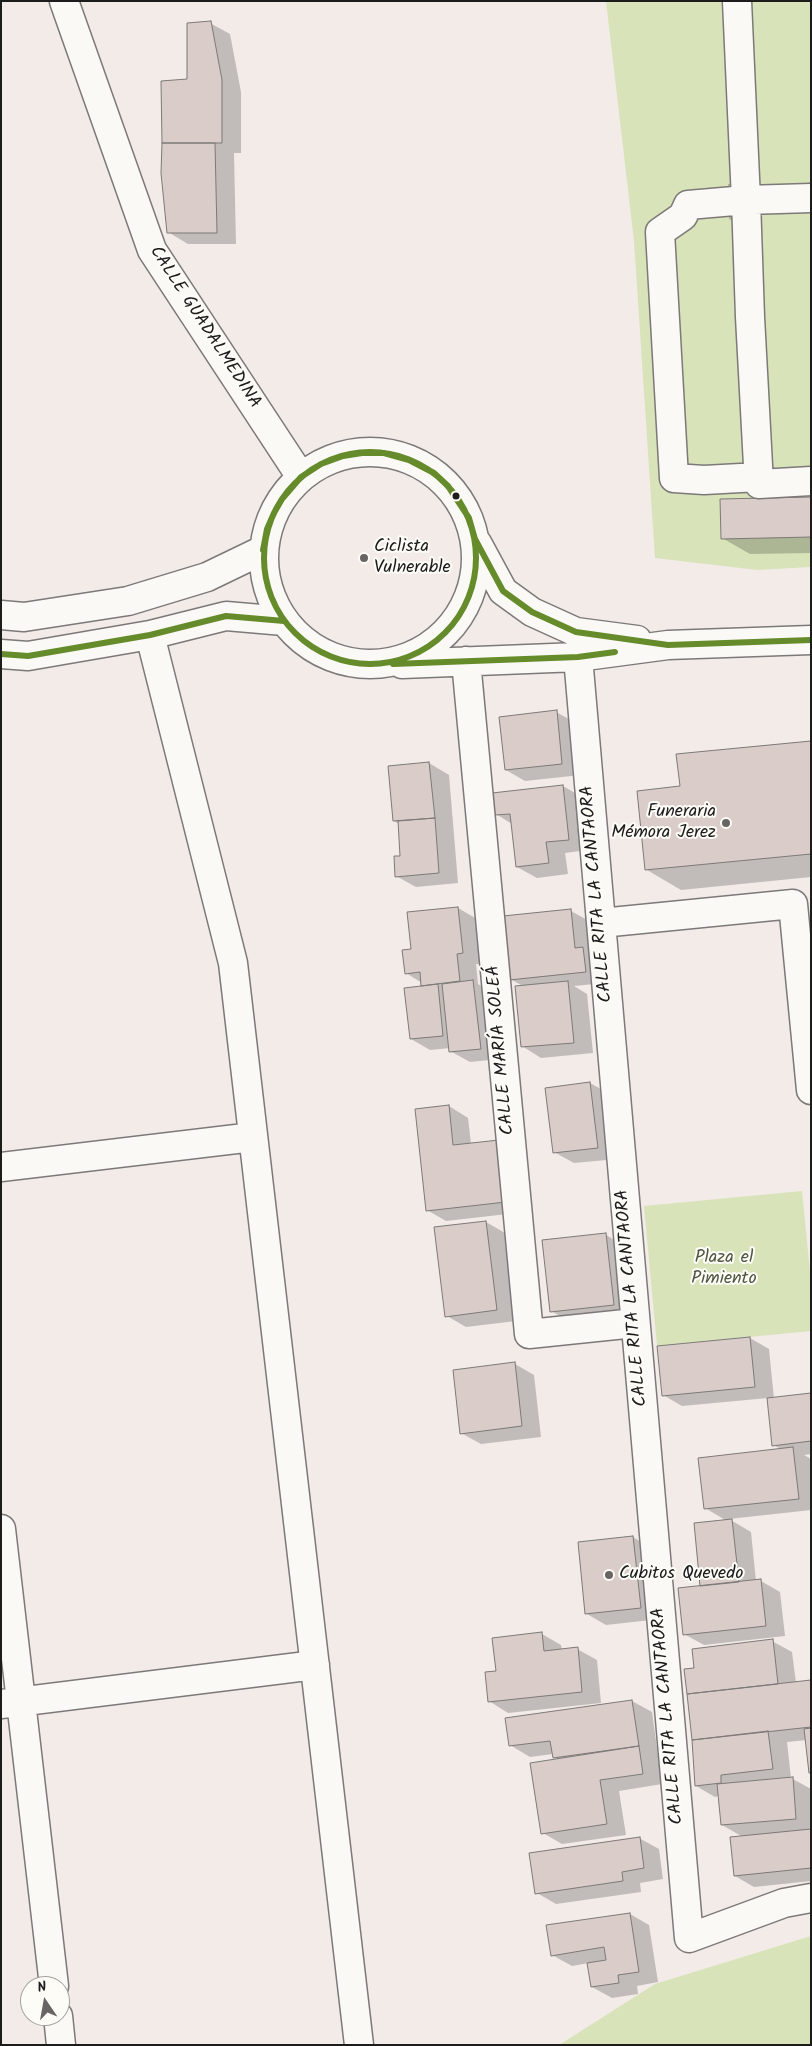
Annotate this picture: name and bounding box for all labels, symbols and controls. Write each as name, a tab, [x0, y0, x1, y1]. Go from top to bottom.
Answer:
street label: CALLE GUADALMEDINA	[143, 243, 265, 413]
unlabelled marker	[451, 491, 461, 501]
place label: Ciclista Vulnerable	[374, 537, 451, 580]
marker: Ciclista Vulnerable	[358, 552, 370, 564]
street label: CALLE RITA LA CANTAORA	[578, 784, 618, 1004]
place label: Funeraria Mémora Jerez	[611, 802, 716, 844]
marker: Funeraria Mémora Jerez	[720, 817, 732, 829]
street label: CALLE MARÍA SOLEÁ	[484, 964, 520, 1136]
street label: CALLE RITA LA CANTAORA	[613, 1188, 653, 1408]
park label: Plaza el Pimiento	[691, 1248, 757, 1290]
place label: Cubitos Quevedo	[619, 1564, 743, 1586]
marker: Cubitos Quevedo	[603, 1569, 615, 1581]
street label: CALLE RITA LA CANTAORA	[649, 1606, 689, 1826]
north arrow	[20, 1976, 70, 2026]
text: N	[35, 1976, 49, 1999]

